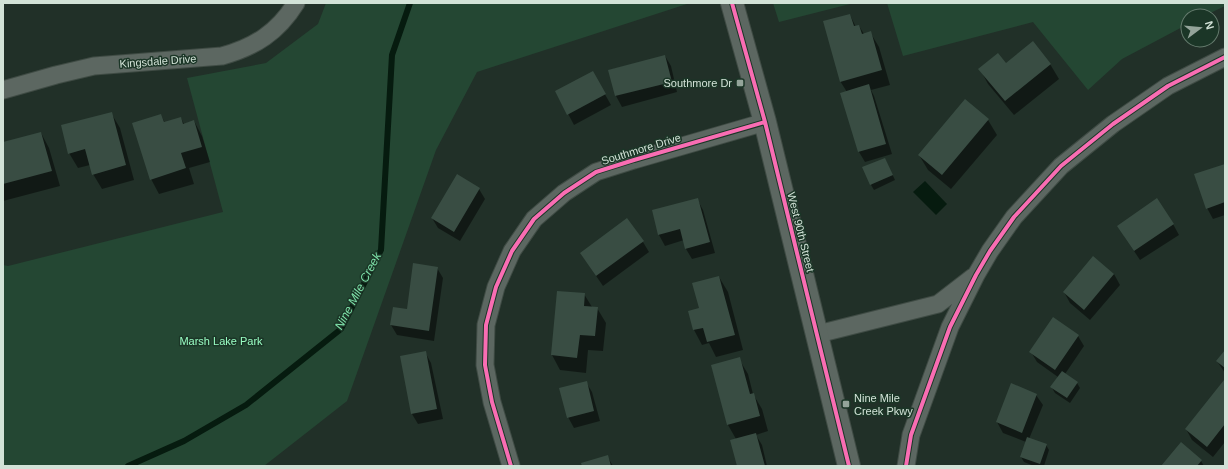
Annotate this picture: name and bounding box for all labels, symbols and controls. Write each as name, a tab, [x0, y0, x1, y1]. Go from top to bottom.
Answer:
north arrow	[1180, 8, 1220, 48]
text: N	[1203, 20, 1216, 31]
street label: Kingsdale Drive	[119, 52, 197, 70]
place label: Southmore Dr	[664, 77, 732, 89]
marker: Southmore Dr	[735, 78, 745, 88]
street label: Southmore Drive	[600, 131, 682, 167]
street label: West 90th Street	[785, 191, 817, 273]
water label: Nine Mile Creek	[332, 249, 385, 332]
park label: Marsh Lake Park	[179, 335, 263, 347]
place label: Nine Mile Creek Pkwy	[854, 392, 913, 417]
marker: Nine Mile Creek Pkwy	[841, 399, 851, 409]

